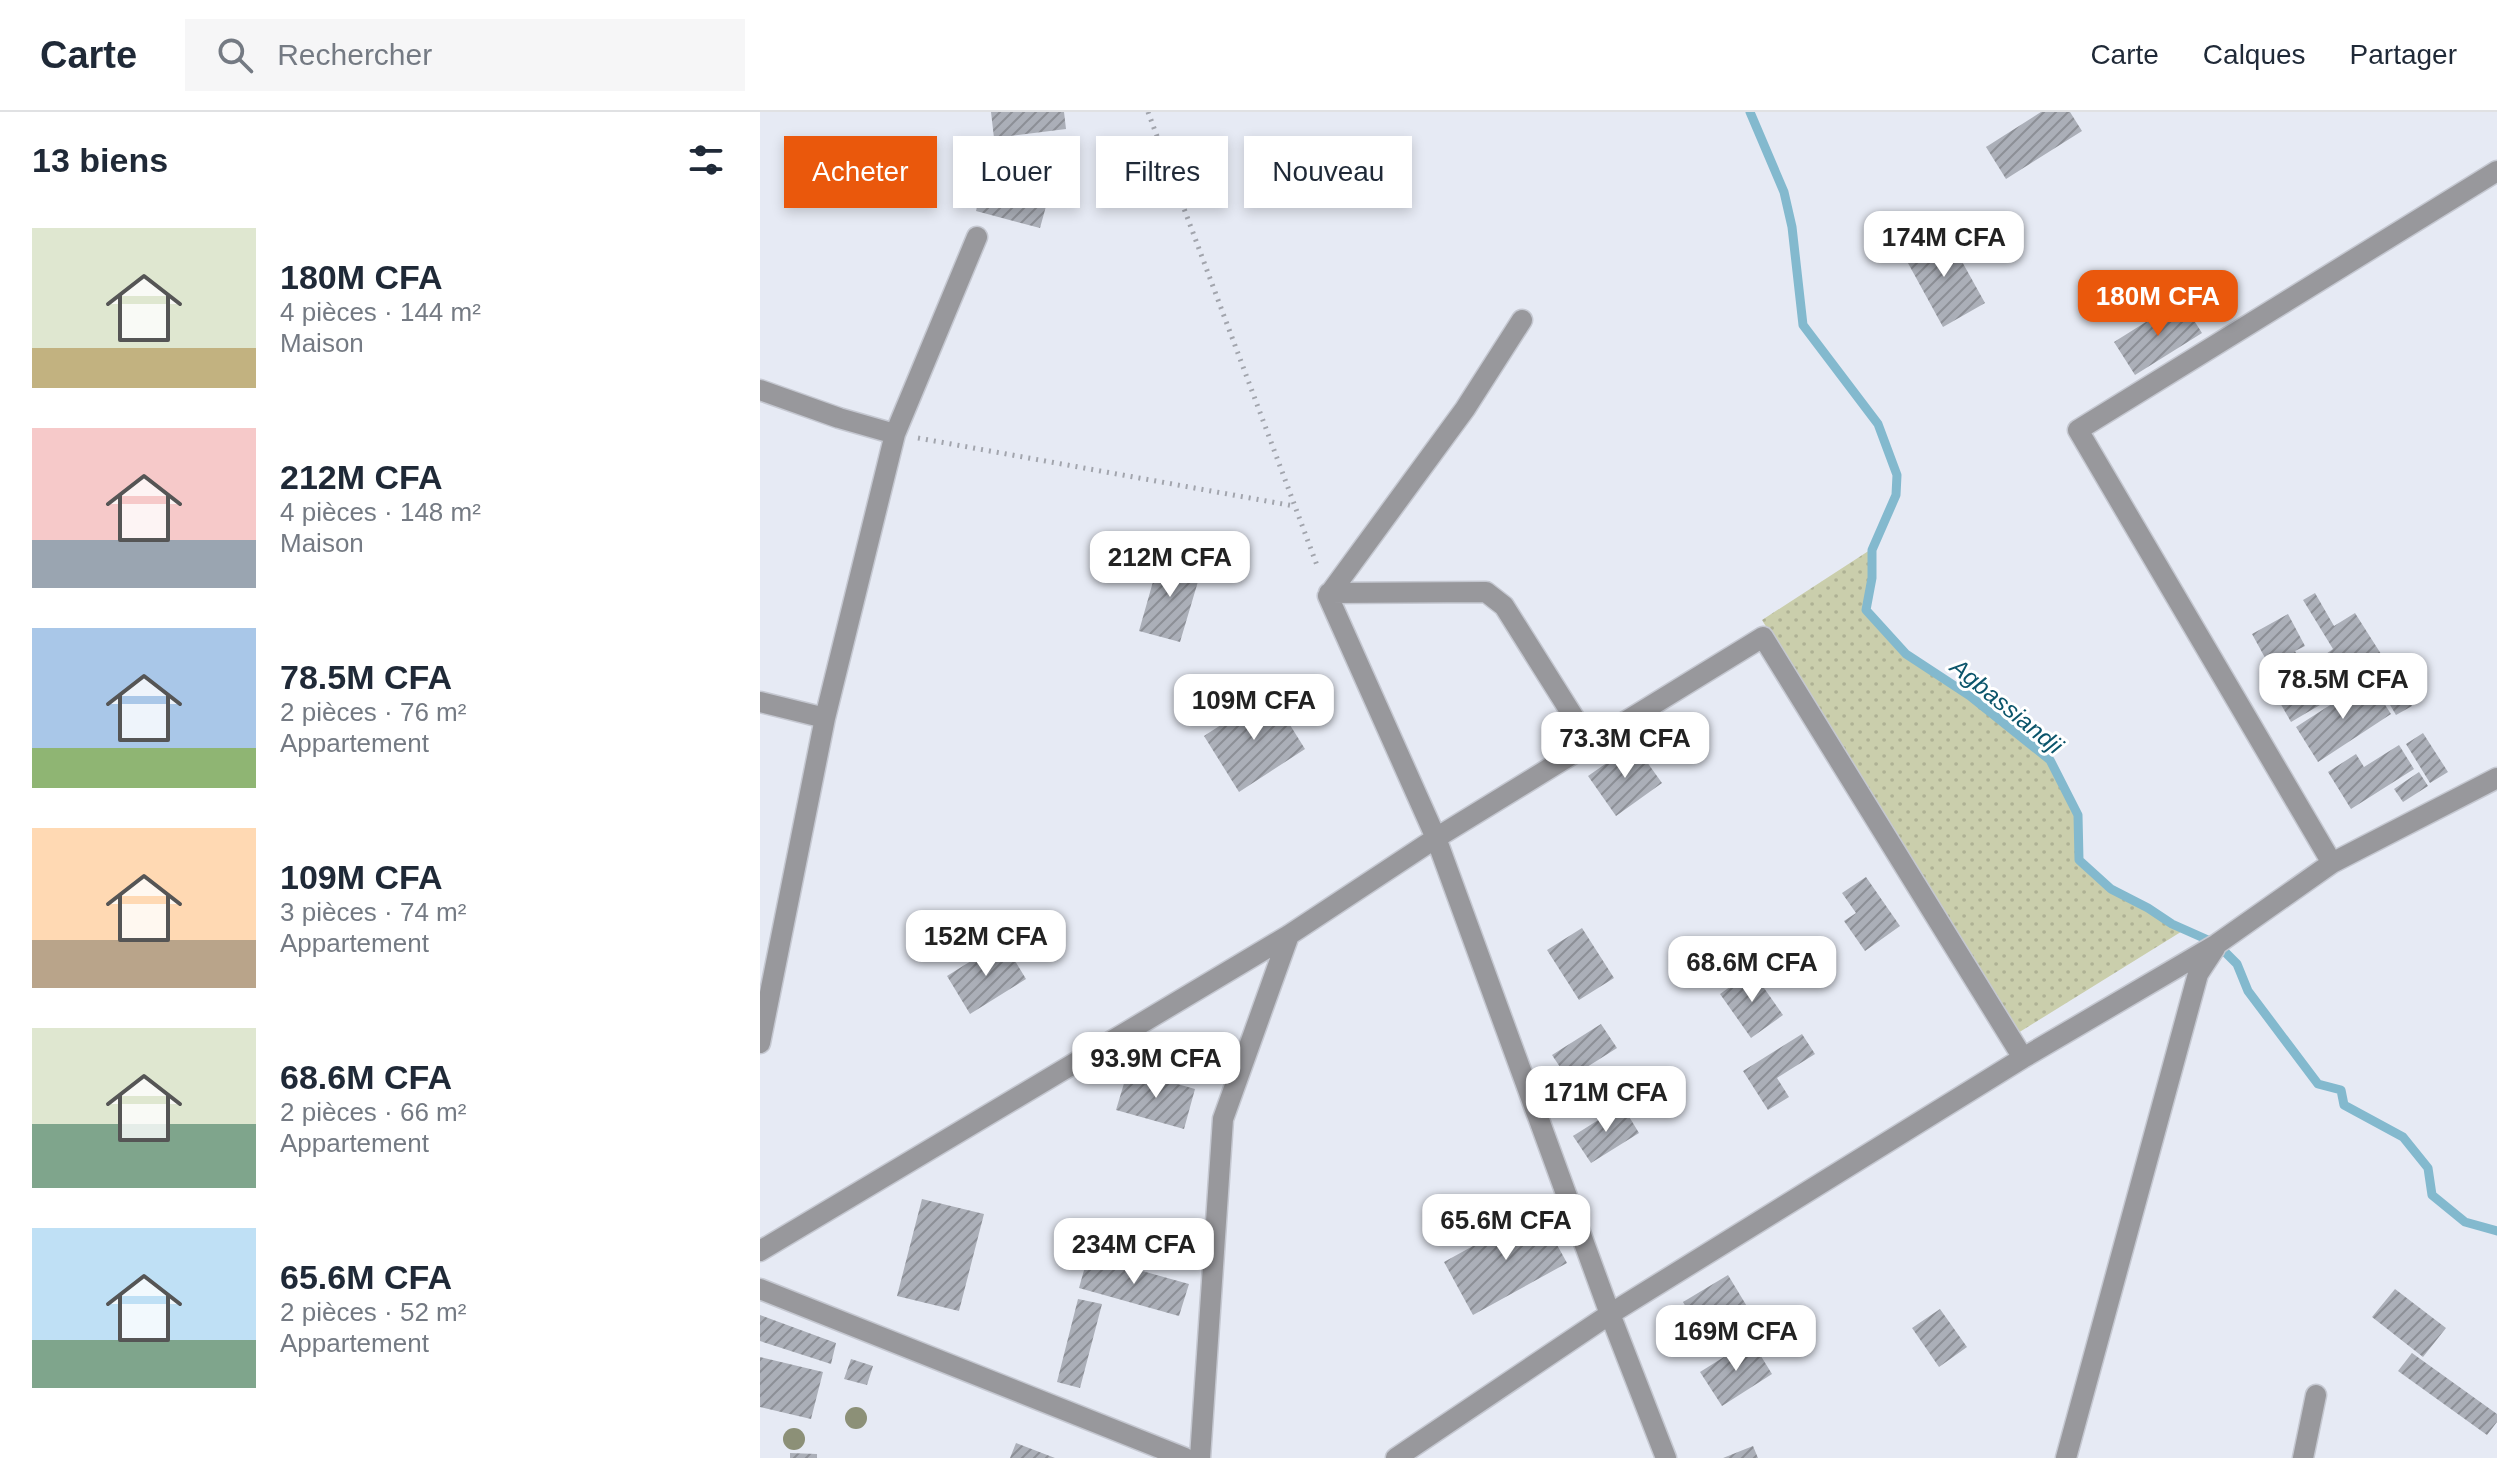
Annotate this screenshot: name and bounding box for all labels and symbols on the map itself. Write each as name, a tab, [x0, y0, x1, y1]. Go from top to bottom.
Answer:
pin: 174M CFA	[1861, 211, 2027, 279]
pin: 180M CFA	[2075, 270, 2241, 338]
pin: 212M CFA	[1087, 531, 1253, 599]
water label: Agbassiandji	[1944, 651, 2069, 760]
pin: 78.5M CFA	[2251, 653, 2435, 721]
pin: 109M CFA	[1171, 674, 1337, 742]
pin: 73.3M CFA	[1533, 712, 1717, 780]
pin: 152M CFA	[903, 910, 1069, 978]
pin: 68.6M CFA	[1660, 936, 1844, 1004]
pin: 93.9M CFA	[1064, 1032, 1248, 1100]
pin: 171M CFA	[1523, 1066, 1689, 1134]
pin: 65.6M CFA	[1414, 1194, 1598, 1262]
pin: 234M CFA	[1051, 1218, 1217, 1286]
pin: 169M CFA	[1653, 1305, 1819, 1373]

